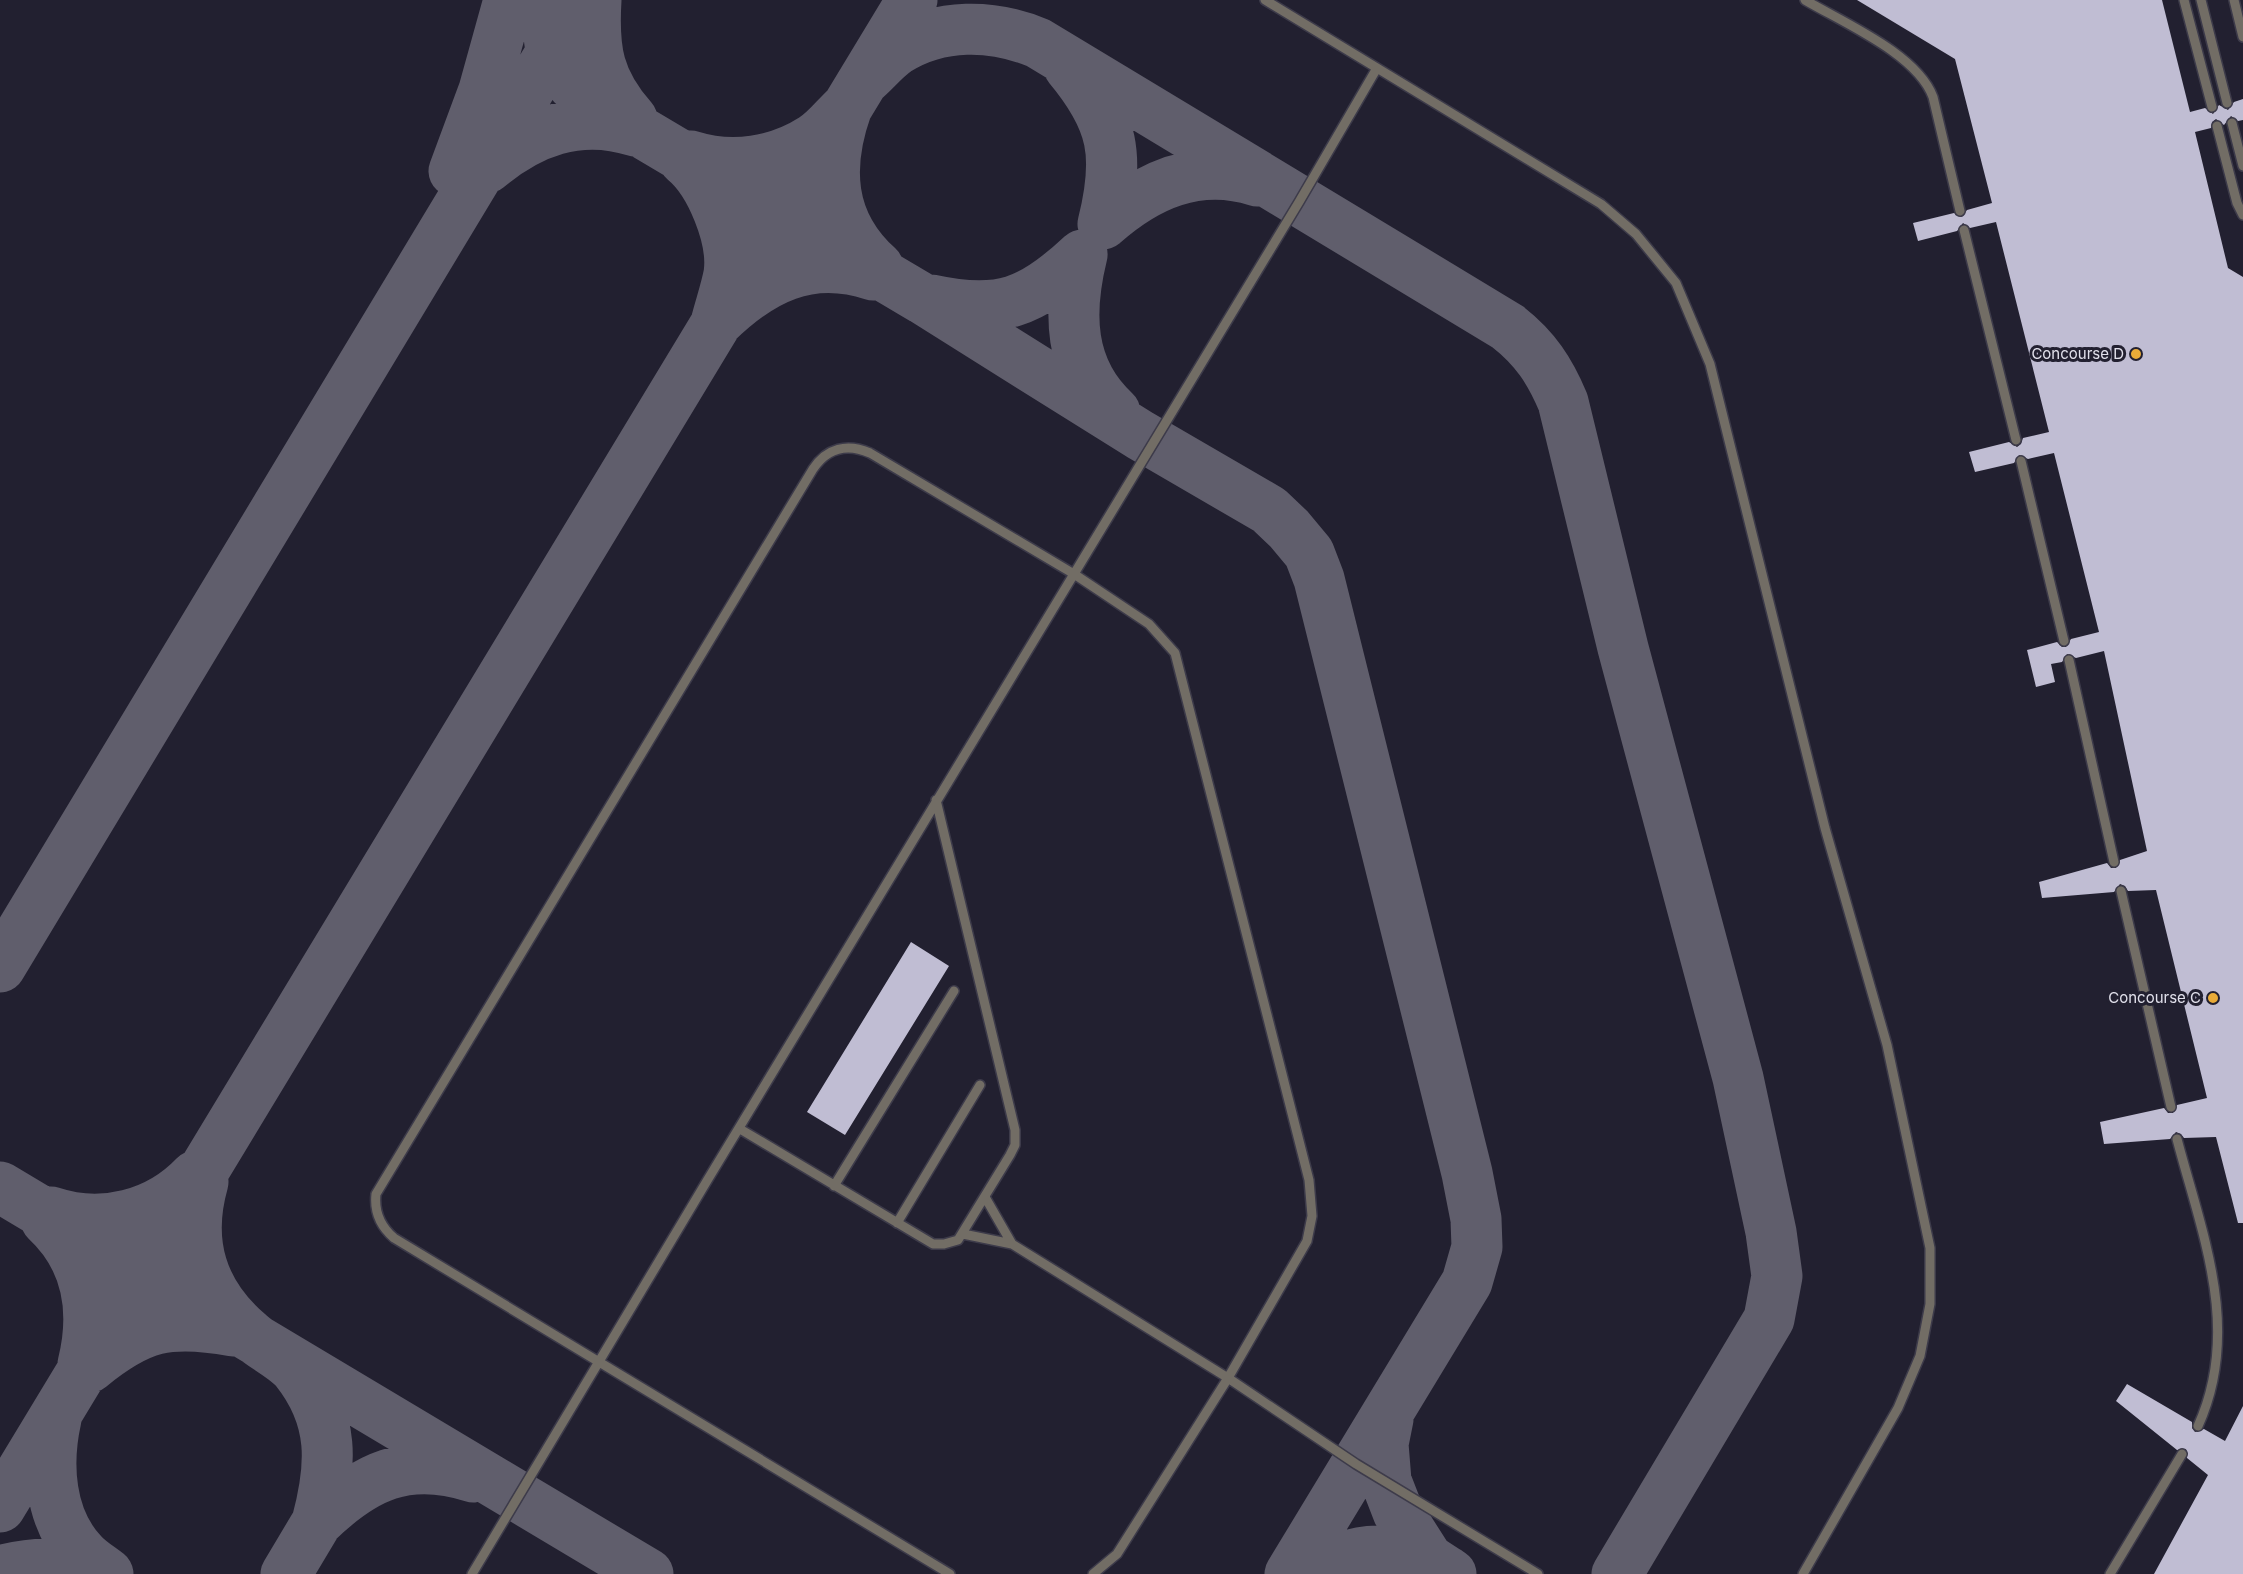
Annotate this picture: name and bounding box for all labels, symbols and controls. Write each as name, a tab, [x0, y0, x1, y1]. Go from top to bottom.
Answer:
place label: Concourse D	[2031, 344, 2124, 363]
marker: Concourse D	[2129, 347, 2143, 361]
place label: Concourse C	[2108, 988, 2201, 1007]
marker: Concourse C	[2206, 991, 2220, 1005]

